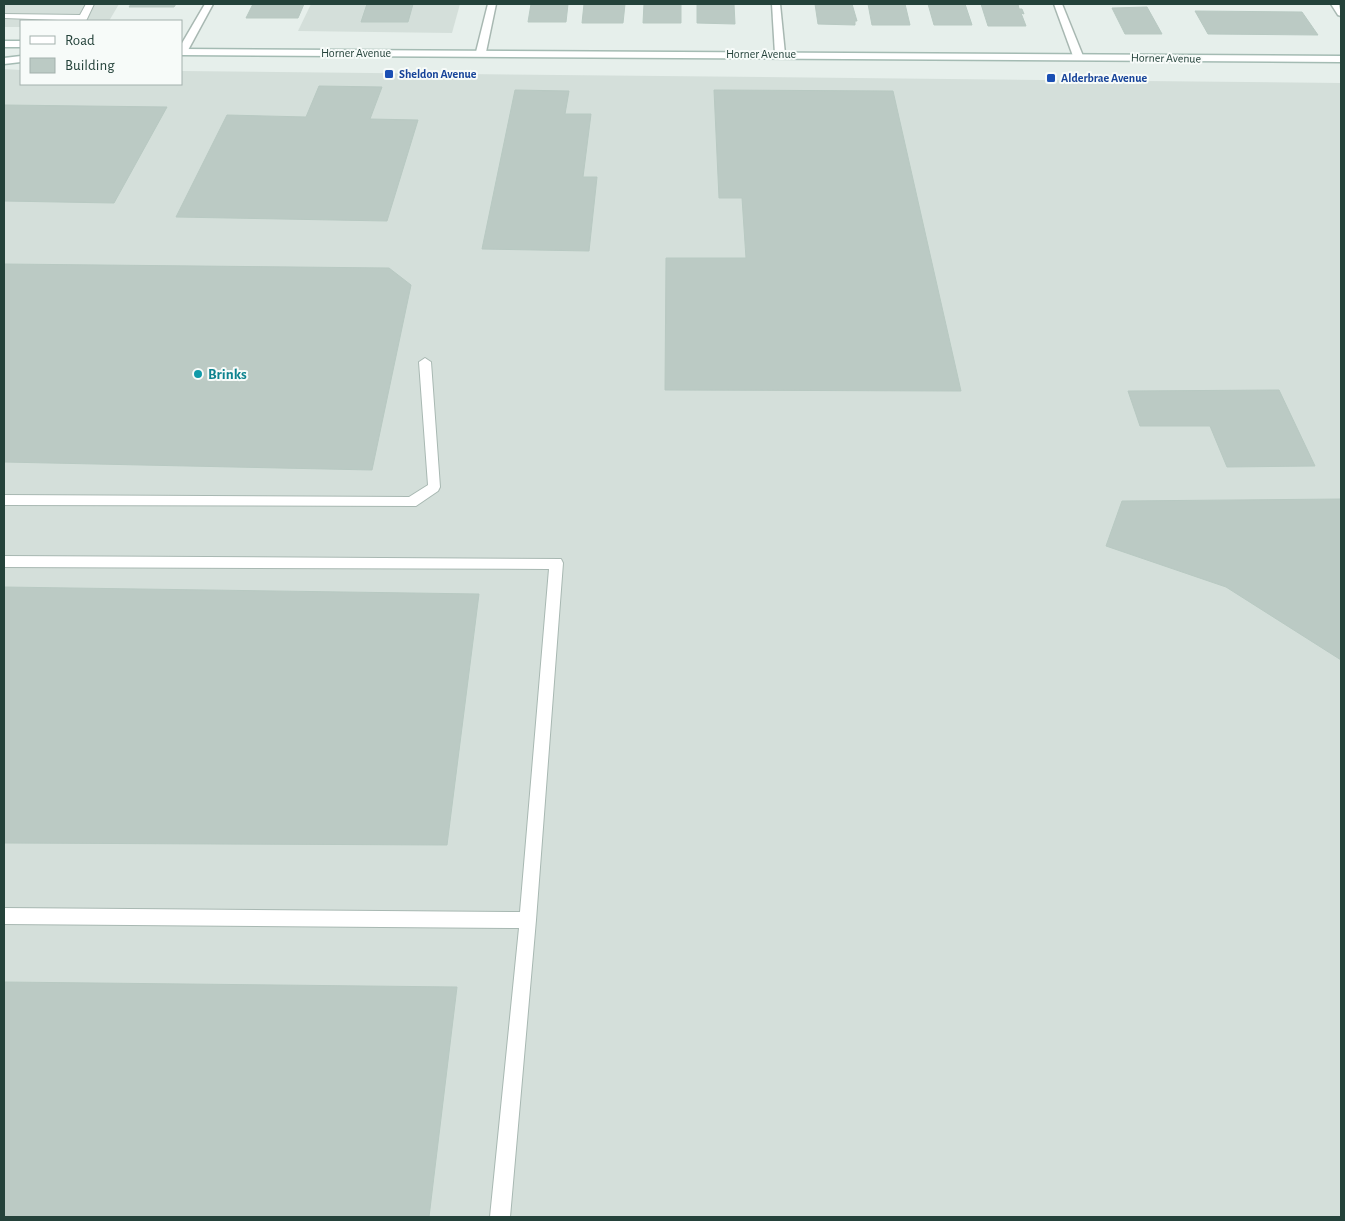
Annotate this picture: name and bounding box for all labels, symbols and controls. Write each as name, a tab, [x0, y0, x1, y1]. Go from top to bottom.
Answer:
legend	[20, 20, 182, 85]
text: Road	[65, 33, 95, 48]
street label: Horner Avenue	[321, 47, 391, 59]
street label: Horner Avenue	[726, 48, 796, 60]
street label: Horner Avenue	[1131, 51, 1201, 65]
text: Building	[65, 58, 115, 73]
marker: Sheldon Avenue	[383, 68, 395, 80]
place label: Sheldon Avenue	[399, 68, 477, 80]
marker: Alderbrae Avenue	[1045, 72, 1057, 84]
place label: Alderbrae Avenue	[1061, 72, 1147, 84]
place label: Brinks	[208, 367, 247, 382]
marker: Brinks	[192, 368, 204, 380]

